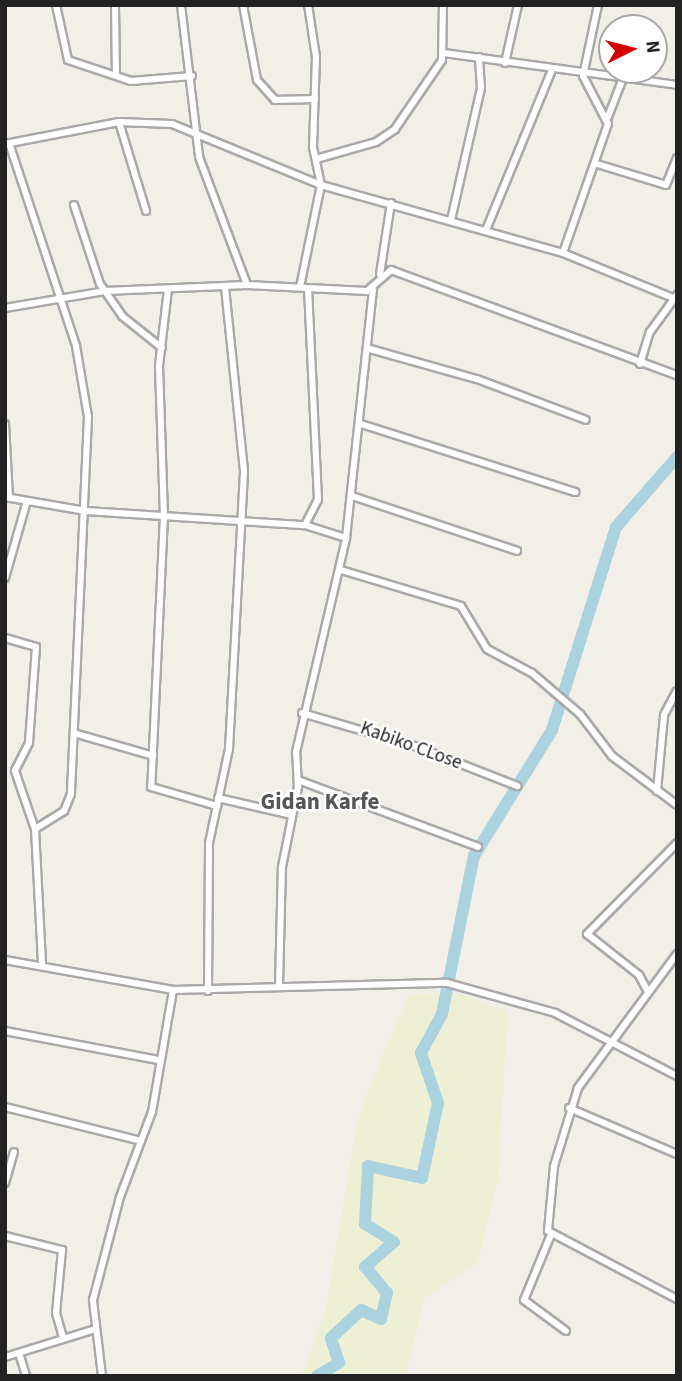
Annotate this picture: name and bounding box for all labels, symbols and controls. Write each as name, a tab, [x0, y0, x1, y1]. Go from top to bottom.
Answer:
north arrow	[598, 14, 668, 84]
text: N	[638, 39, 666, 55]
street label: Kabiko CLose	[357, 717, 465, 775]
district label: Gidan Karfe	[260, 788, 380, 816]

